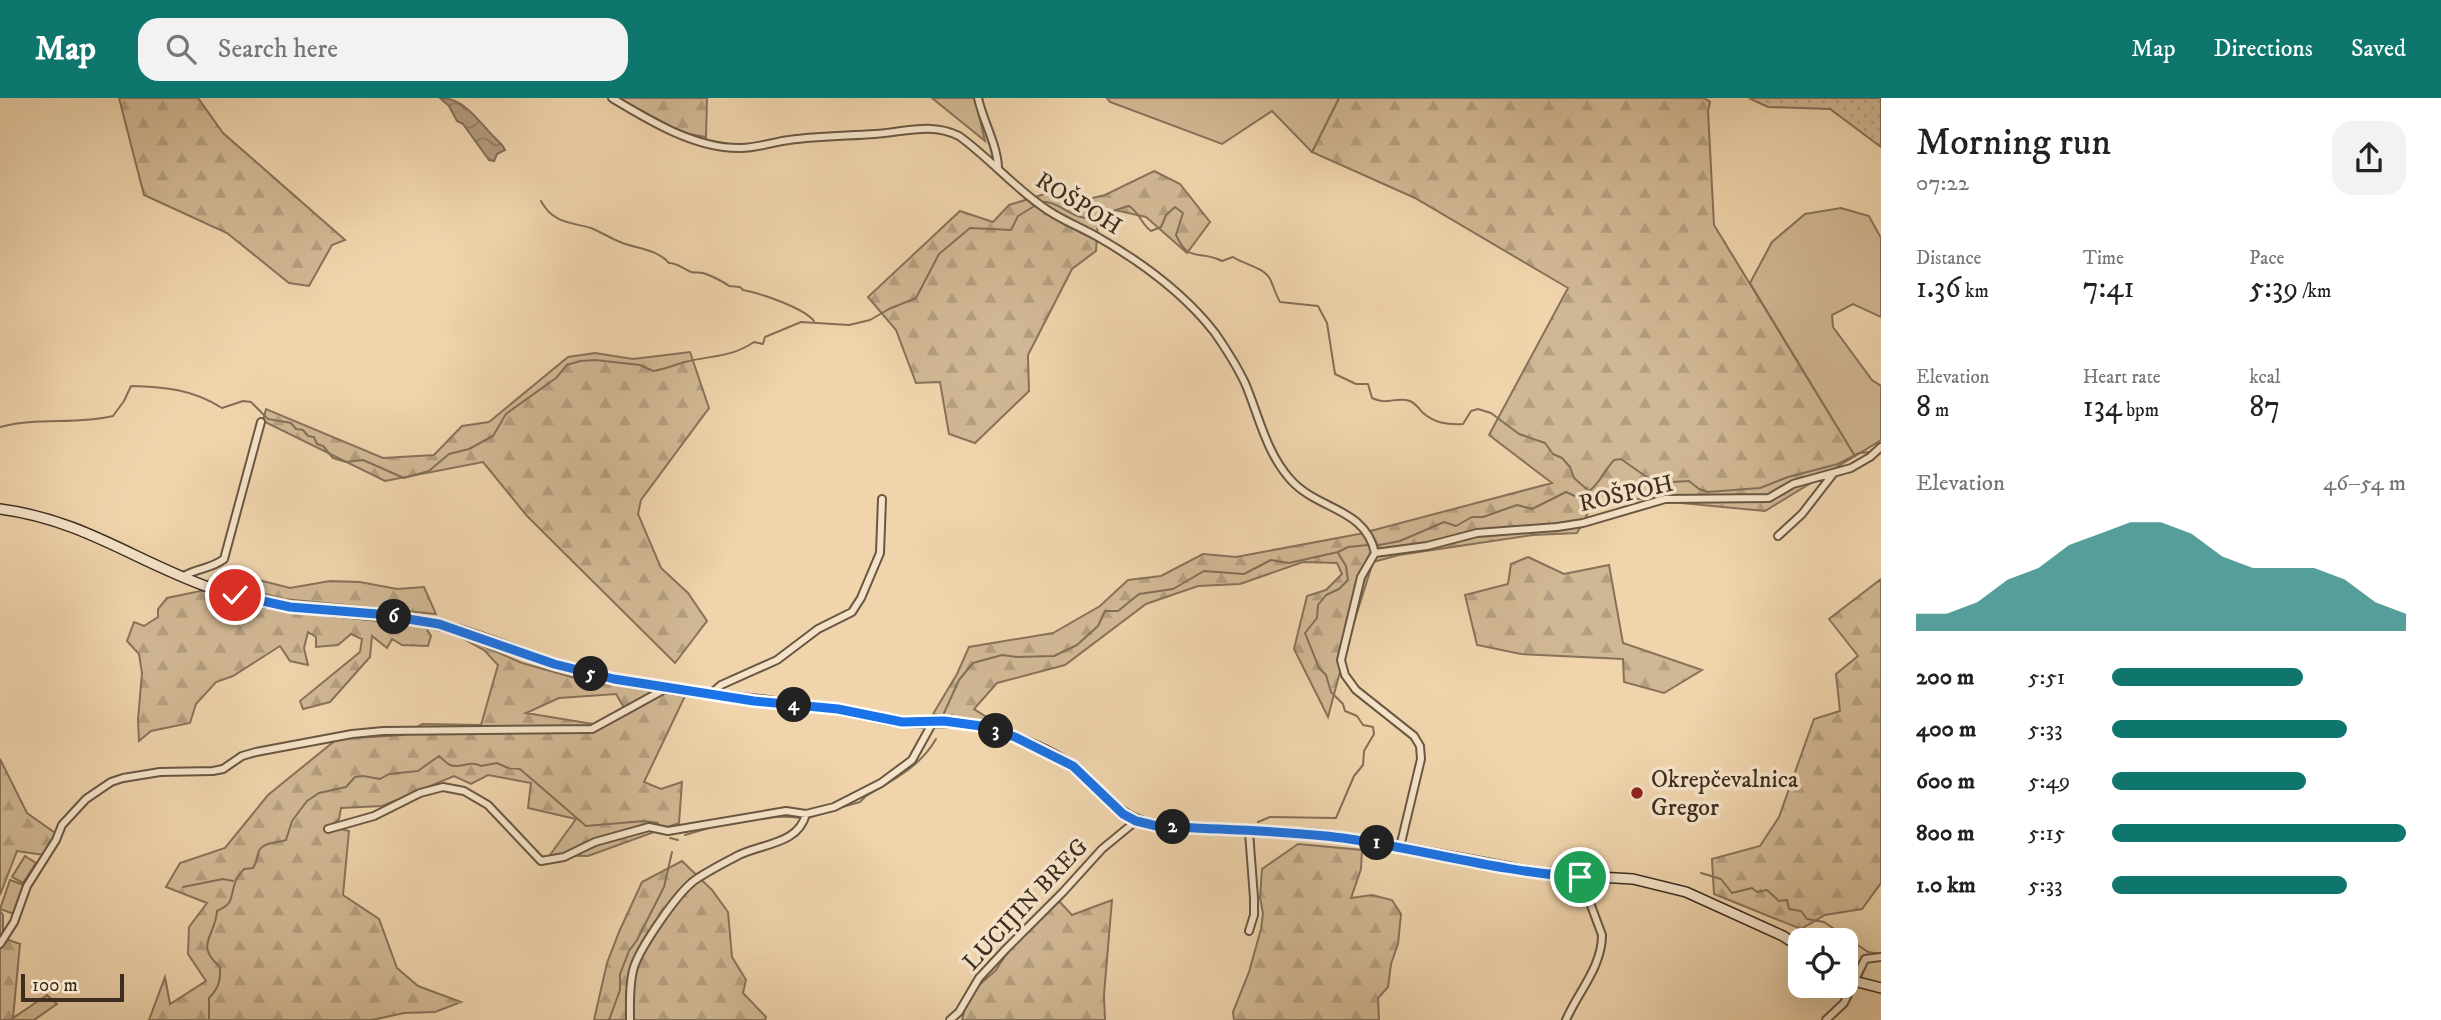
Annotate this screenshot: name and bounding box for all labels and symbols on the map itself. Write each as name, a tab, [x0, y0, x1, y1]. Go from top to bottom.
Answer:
street label: ROŠPOH	[1030, 165, 1128, 242]
street label: ROŠPOH	[1576, 468, 1676, 519]
pin	[205, 565, 265, 625]
pin: 6	[376, 600, 412, 634]
pin: 5	[574, 656, 608, 692]
pin: 4	[776, 688, 812, 722]
pin: 3	[978, 714, 1014, 748]
place label: Okrepčevalnica Gregor	[1651, 765, 1799, 823]
marker: Okrepčevalnica Gregor	[1629, 785, 1645, 801]
pin: 2	[1156, 810, 1190, 844]
pin: 1	[1360, 826, 1394, 860]
street label: LUCIJIN BREG	[957, 832, 1095, 977]
pin	[1550, 847, 1610, 907]
scale bar	[21, 971, 124, 1003]

